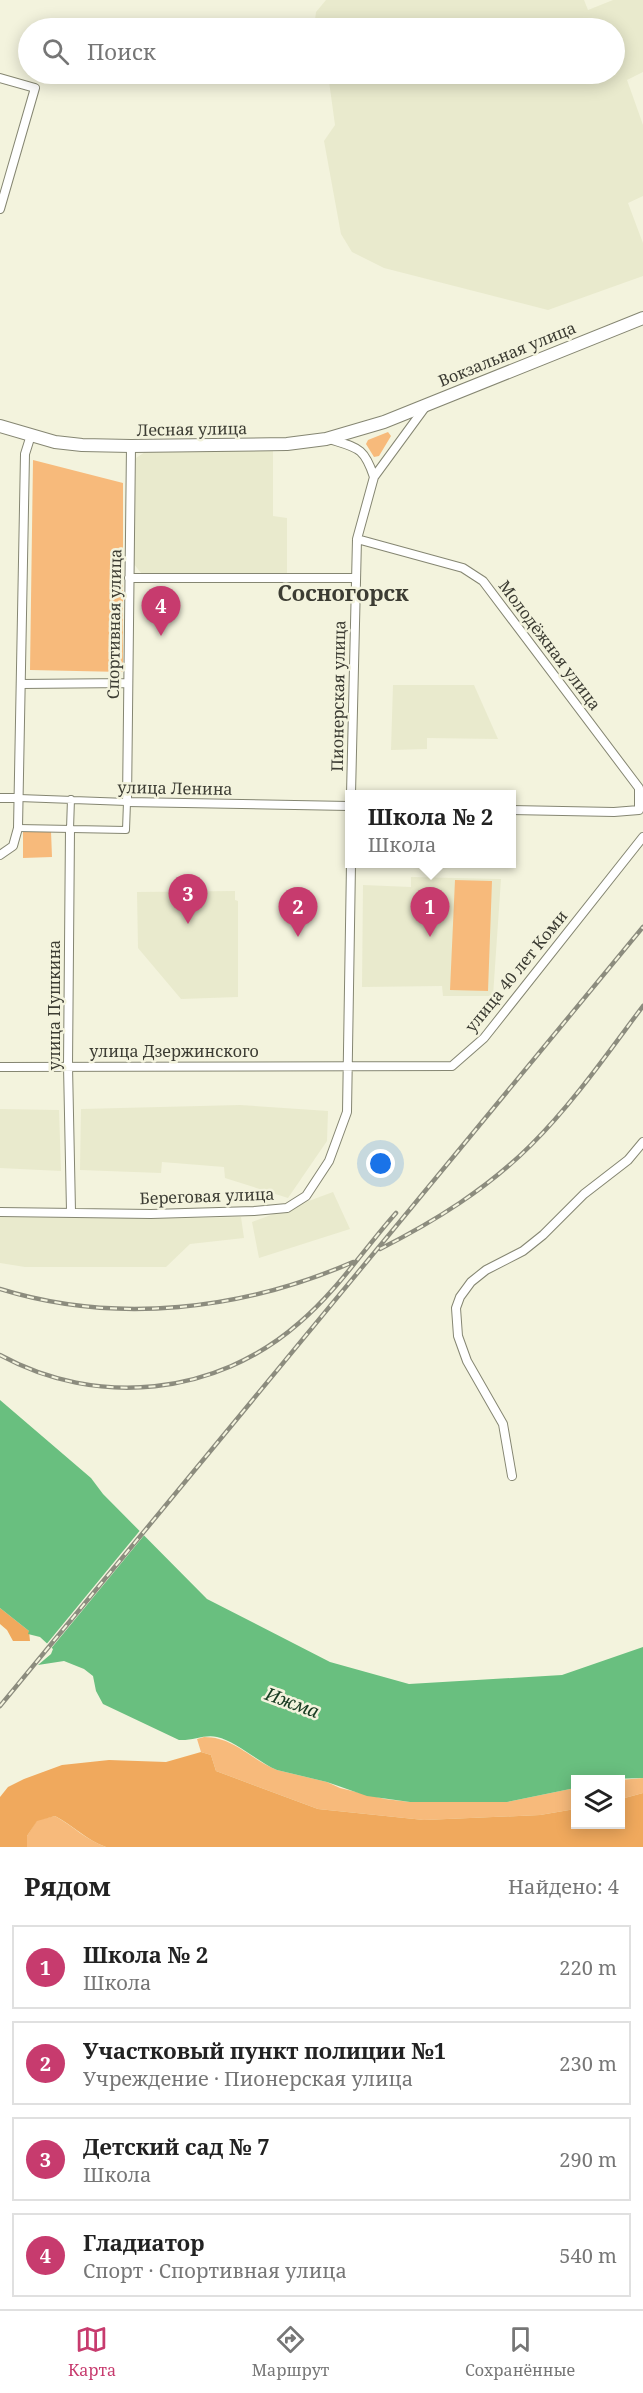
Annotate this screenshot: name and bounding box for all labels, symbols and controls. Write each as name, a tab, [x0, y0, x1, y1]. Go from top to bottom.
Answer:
search box	[18, 18, 625, 84]
icon: search	[39, 35, 72, 68]
text: Поиск	[87, 36, 156, 66]
street label: Вокзальная улица	[435, 316, 579, 392]
street label: Лесная улица	[136, 417, 248, 441]
street label: Спортивная улица	[102, 549, 126, 699]
street label: Молодёжная улица	[494, 576, 606, 714]
district label: Сосногорск	[277, 577, 409, 607]
pin: 4	[142, 586, 180, 636]
street label: Пионерская улица	[326, 620, 350, 772]
street label: улица Ленина	[117, 776, 233, 800]
popup	[345, 790, 516, 868]
text: Школа № 2	[368, 801, 493, 831]
text: Школа	[368, 831, 436, 858]
pin: 3	[168, 874, 207, 924]
pin: 2	[278, 888, 318, 937]
pin: 1	[410, 888, 450, 937]
street label: улица 40 лет Коми	[460, 905, 572, 1037]
street label: улица Пушкина	[43, 940, 65, 1070]
street label: улица Дзержинского	[89, 1040, 259, 1062]
your location	[366, 1149, 395, 1178]
street label: Береговая улица	[139, 1183, 275, 1209]
water label: Ижма	[261, 1681, 323, 1723]
map controls	[571, 1775, 625, 1829]
button: layers	[571, 1775, 625, 1829]
text: Рядом	[24, 1868, 111, 1904]
text: Найдено: 4	[508, 1873, 619, 1900]
text: Школа № 2	[83, 1939, 208, 1969]
text: 1	[40, 1954, 51, 1981]
text: 220 m	[559, 1954, 617, 1981]
text: Школа	[83, 1969, 152, 1996]
text: Участковый пункт полиции №1	[83, 2035, 446, 2065]
text: 2	[40, 2050, 51, 2077]
text: 230 m	[559, 2050, 617, 2077]
text: Учреждение · Пионерская улица	[83, 2065, 413, 2092]
text: Детский сад № 7	[83, 2131, 270, 2161]
text: 3	[40, 2146, 51, 2173]
text: 290 m	[559, 2146, 617, 2173]
text: Школа	[83, 2161, 152, 2188]
text: Гладиатор	[83, 2227, 204, 2257]
text: 4	[40, 2242, 51, 2269]
text: 540 m	[559, 2242, 617, 2269]
text: Спорт · Спортивная улица	[83, 2257, 347, 2284]
tab: Карта	[68, 2323, 116, 2381]
tab: Маршрут	[252, 2323, 329, 2381]
tab: Сохранённые	[465, 2323, 575, 2381]

